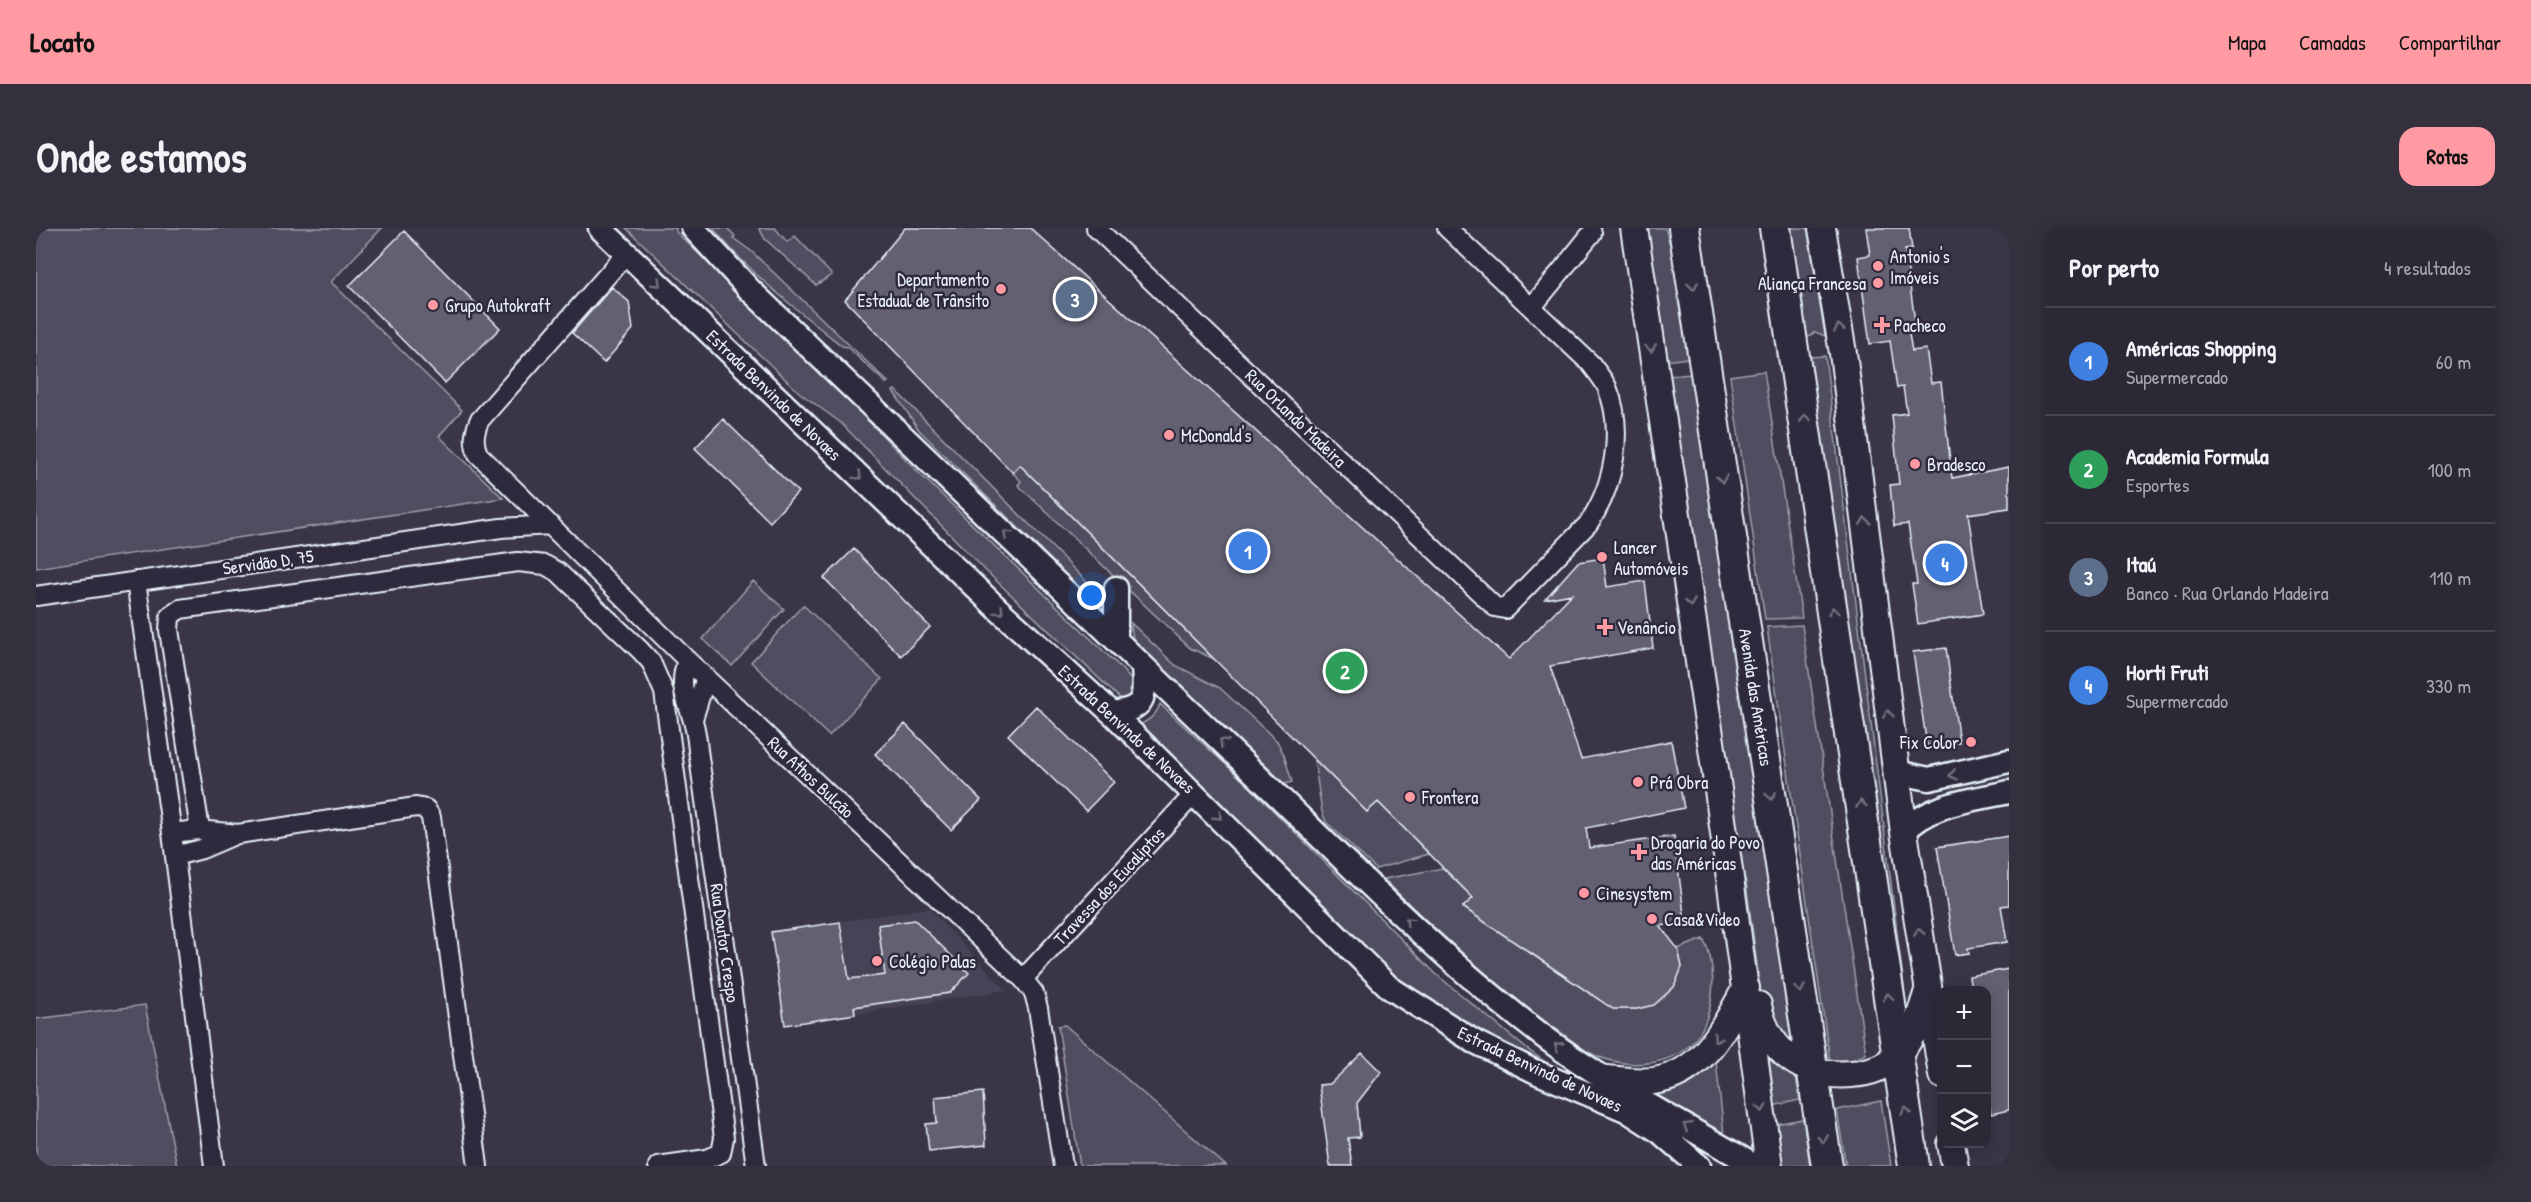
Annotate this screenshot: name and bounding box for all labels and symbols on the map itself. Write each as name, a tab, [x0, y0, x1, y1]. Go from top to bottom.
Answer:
place label: Antonio's Imóveis	[1890, 244, 1950, 290]
marker: Antonio's Imóveis	[1871, 259, 1885, 273]
place label: Departamento Estadual de Trânsito	[857, 267, 989, 313]
place label: Aliança Francesa	[1758, 271, 1866, 296]
one-way arrow	[649, 276, 660, 287]
pin: 3	[1056, 276, 1094, 322]
marker: Aliança Francesa	[1871, 276, 1885, 290]
one-way arrow	[1686, 281, 1698, 290]
marker: Departamento Estadual de Trânsito	[994, 282, 1008, 296]
place label: Grupo Autokraft	[445, 293, 551, 318]
marker: Grupo Autokraft	[426, 298, 440, 312]
place label: Pacheco	[1894, 313, 1946, 338]
marker: Pacheco	[1875, 318, 1889, 332]
one-way arrow	[1833, 323, 1845, 332]
street label: Estrada Benvindo de Novaes	[701, 324, 847, 466]
one-way arrow	[1645, 344, 1657, 353]
street label: Rua Orlando Madeira	[1240, 363, 1352, 473]
one-way arrow	[1799, 414, 1811, 423]
place label: McDonald's	[1181, 423, 1251, 448]
marker: McDonald's	[1162, 428, 1176, 442]
place label: Bradesco	[1927, 452, 1985, 477]
marker: Bradesco	[1908, 457, 1922, 471]
one-way arrow	[852, 469, 862, 480]
one-way arrow	[1716, 474, 1728, 483]
one-way arrow	[1859, 516, 1871, 525]
pin: 1	[1228, 528, 1268, 574]
one-way arrow	[1003, 531, 1014, 542]
place label: Lancer Automóveis	[1614, 535, 1688, 581]
pin: 4	[1926, 540, 1964, 586]
street label: Servidão D, 75	[221, 543, 316, 581]
marker: Lancer Automóveis	[1595, 550, 1609, 564]
your location	[1077, 581, 1106, 610]
one-way arrow	[1683, 599, 1695, 608]
one-way arrow	[992, 603, 1003, 614]
one-way arrow	[1827, 607, 1839, 616]
place label: Venâncio	[1617, 615, 1676, 640]
marker: Venâncio	[1598, 620, 1612, 634]
street label: Avenida das Américas	[1733, 626, 1779, 768]
pin: 2	[1326, 648, 1364, 694]
street label: Estrada Benvindo de Novaes	[1053, 659, 1201, 799]
one-way arrow	[1883, 710, 1895, 719]
street label: Rua Athos Bulcão	[762, 730, 860, 824]
place label: Fix Color	[1899, 730, 1959, 755]
marker: Fix Color	[1964, 735, 1978, 749]
one-way arrow	[1219, 739, 1230, 750]
one-way arrow	[1948, 767, 1958, 780]
place label: Prá Obra	[1650, 770, 1708, 795]
marker: Prá Obra	[1631, 775, 1645, 789]
place label: Frontera	[1421, 785, 1478, 810]
marker: Frontera	[1403, 790, 1417, 804]
one-way arrow	[1764, 790, 1777, 800]
one-way arrow	[1855, 800, 1867, 809]
one-way arrow	[1210, 809, 1221, 820]
street label: Travessa dos Eucaliptos	[1048, 821, 1170, 951]
place label: Drogaria do Povo das Américas	[1651, 830, 1760, 876]
marker: Drogaria do Povo das Américas	[1632, 845, 1646, 859]
place label: Cinesystem	[1596, 881, 1672, 906]
street label: Rua Doutor Crespo	[704, 882, 746, 1004]
marker: Cinesystem	[1577, 886, 1591, 900]
place label: Casa&Video	[1664, 907, 1740, 932]
marker: Casa&Video	[1645, 912, 1659, 926]
one-way arrow	[1405, 917, 1416, 928]
one-way arrow	[1914, 928, 1926, 937]
place label: Colégio Palas	[889, 949, 976, 974]
marker: Colégio Palas	[870, 954, 884, 968]
one-way arrow	[1794, 984, 1806, 993]
one-way arrow	[1883, 993, 1895, 1002]
street label: Estrada Benvindo de Novaes	[1454, 1020, 1626, 1118]
one-way arrow	[1713, 1032, 1724, 1043]
one-way arrow	[1554, 1042, 1564, 1054]
one-way arrow	[1755, 1103, 1767, 1113]
one-way arrow	[1900, 1106, 1912, 1115]
one-way arrow	[1682, 1121, 1693, 1133]
one-way arrow	[1816, 1134, 1828, 1143]

